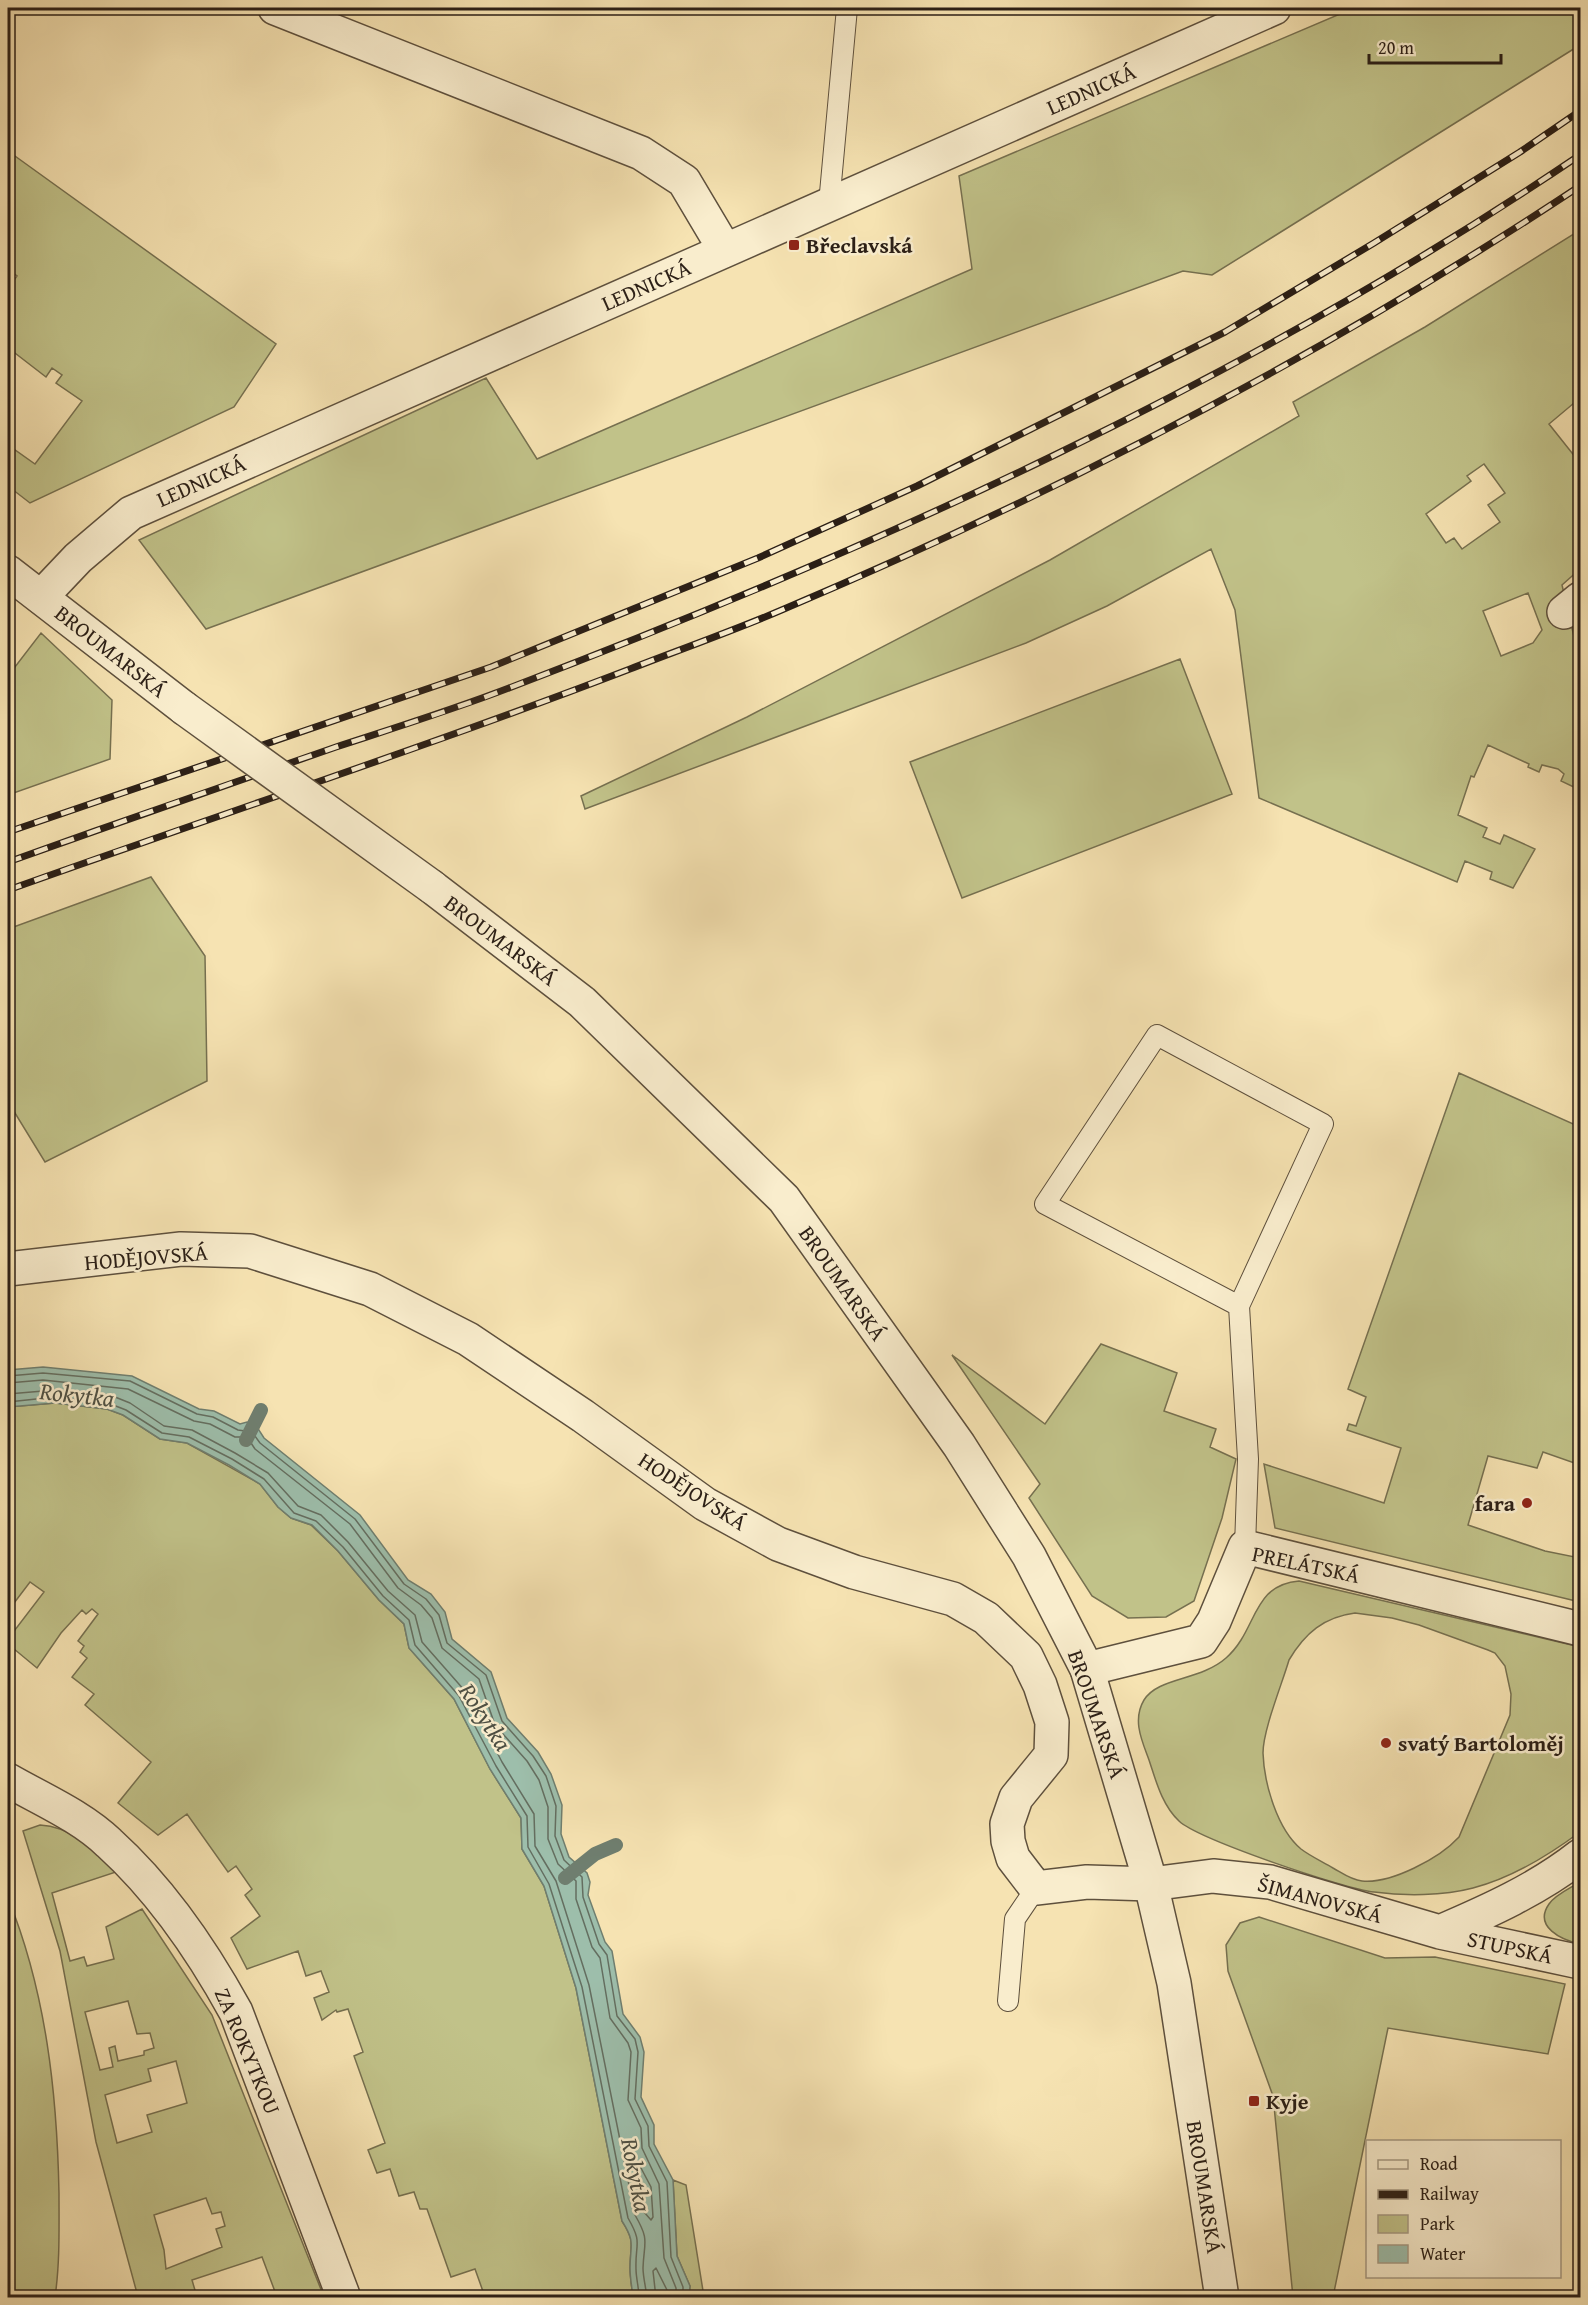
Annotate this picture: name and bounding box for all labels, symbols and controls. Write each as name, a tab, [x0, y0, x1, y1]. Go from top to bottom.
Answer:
scale bar	[1369, 27, 1501, 65]
text: 20 m	[1378, 34, 1414, 61]
street label: LEDNICKÁ	[1041, 55, 1141, 123]
place label: Břeclavská	[806, 229, 913, 261]
marker: Břeclavská	[787, 238, 801, 252]
street label: LEDNICKÁ	[596, 251, 696, 319]
street label: LEDNICKÁ	[151, 447, 251, 515]
street label: BROUMARSKÁ	[48, 597, 174, 705]
street label: BROUMARSKÁ	[438, 887, 565, 994]
street label: BROUMARSKÁ	[791, 1219, 895, 1348]
street label: HODĚJOVSKÁ	[83, 1236, 210, 1278]
water label: Rokytka	[37, 1373, 116, 1416]
street label: HODĚJOVSKÁ	[632, 1444, 754, 1538]
place label: fara	[1475, 1487, 1516, 1519]
marker: fara	[1520, 1496, 1534, 1510]
street label: PRELÁTSKÁ	[1249, 1537, 1363, 1591]
street label: BROUMARSKÁ	[1060, 1645, 1134, 1783]
water label: Rokytka	[450, 1675, 520, 1758]
place label: svatý Bartoloměj	[1398, 1727, 1564, 1759]
marker: svatý Bartoloměj	[1379, 1736, 1393, 1750]
street label: ŠIMANOVSKÁ	[1254, 1867, 1386, 1931]
street label: STUPSKÁ	[1464, 1922, 1556, 1972]
street label: ZA ROKYTKOU	[207, 1983, 289, 2119]
place label: Kyje	[1266, 2085, 1309, 2117]
marker: Kyje	[1247, 2094, 1261, 2108]
street label: BROUMARSKÁ	[1179, 2118, 1231, 2256]
water label: Rokytka	[612, 2134, 661, 2215]
legend	[1366, 2140, 1561, 2278]
text: Road	[1420, 2150, 1458, 2177]
text: Railway	[1420, 2180, 1479, 2207]
text: Park	[1420, 2210, 1456, 2237]
text: Water	[1420, 2240, 1466, 2267]

